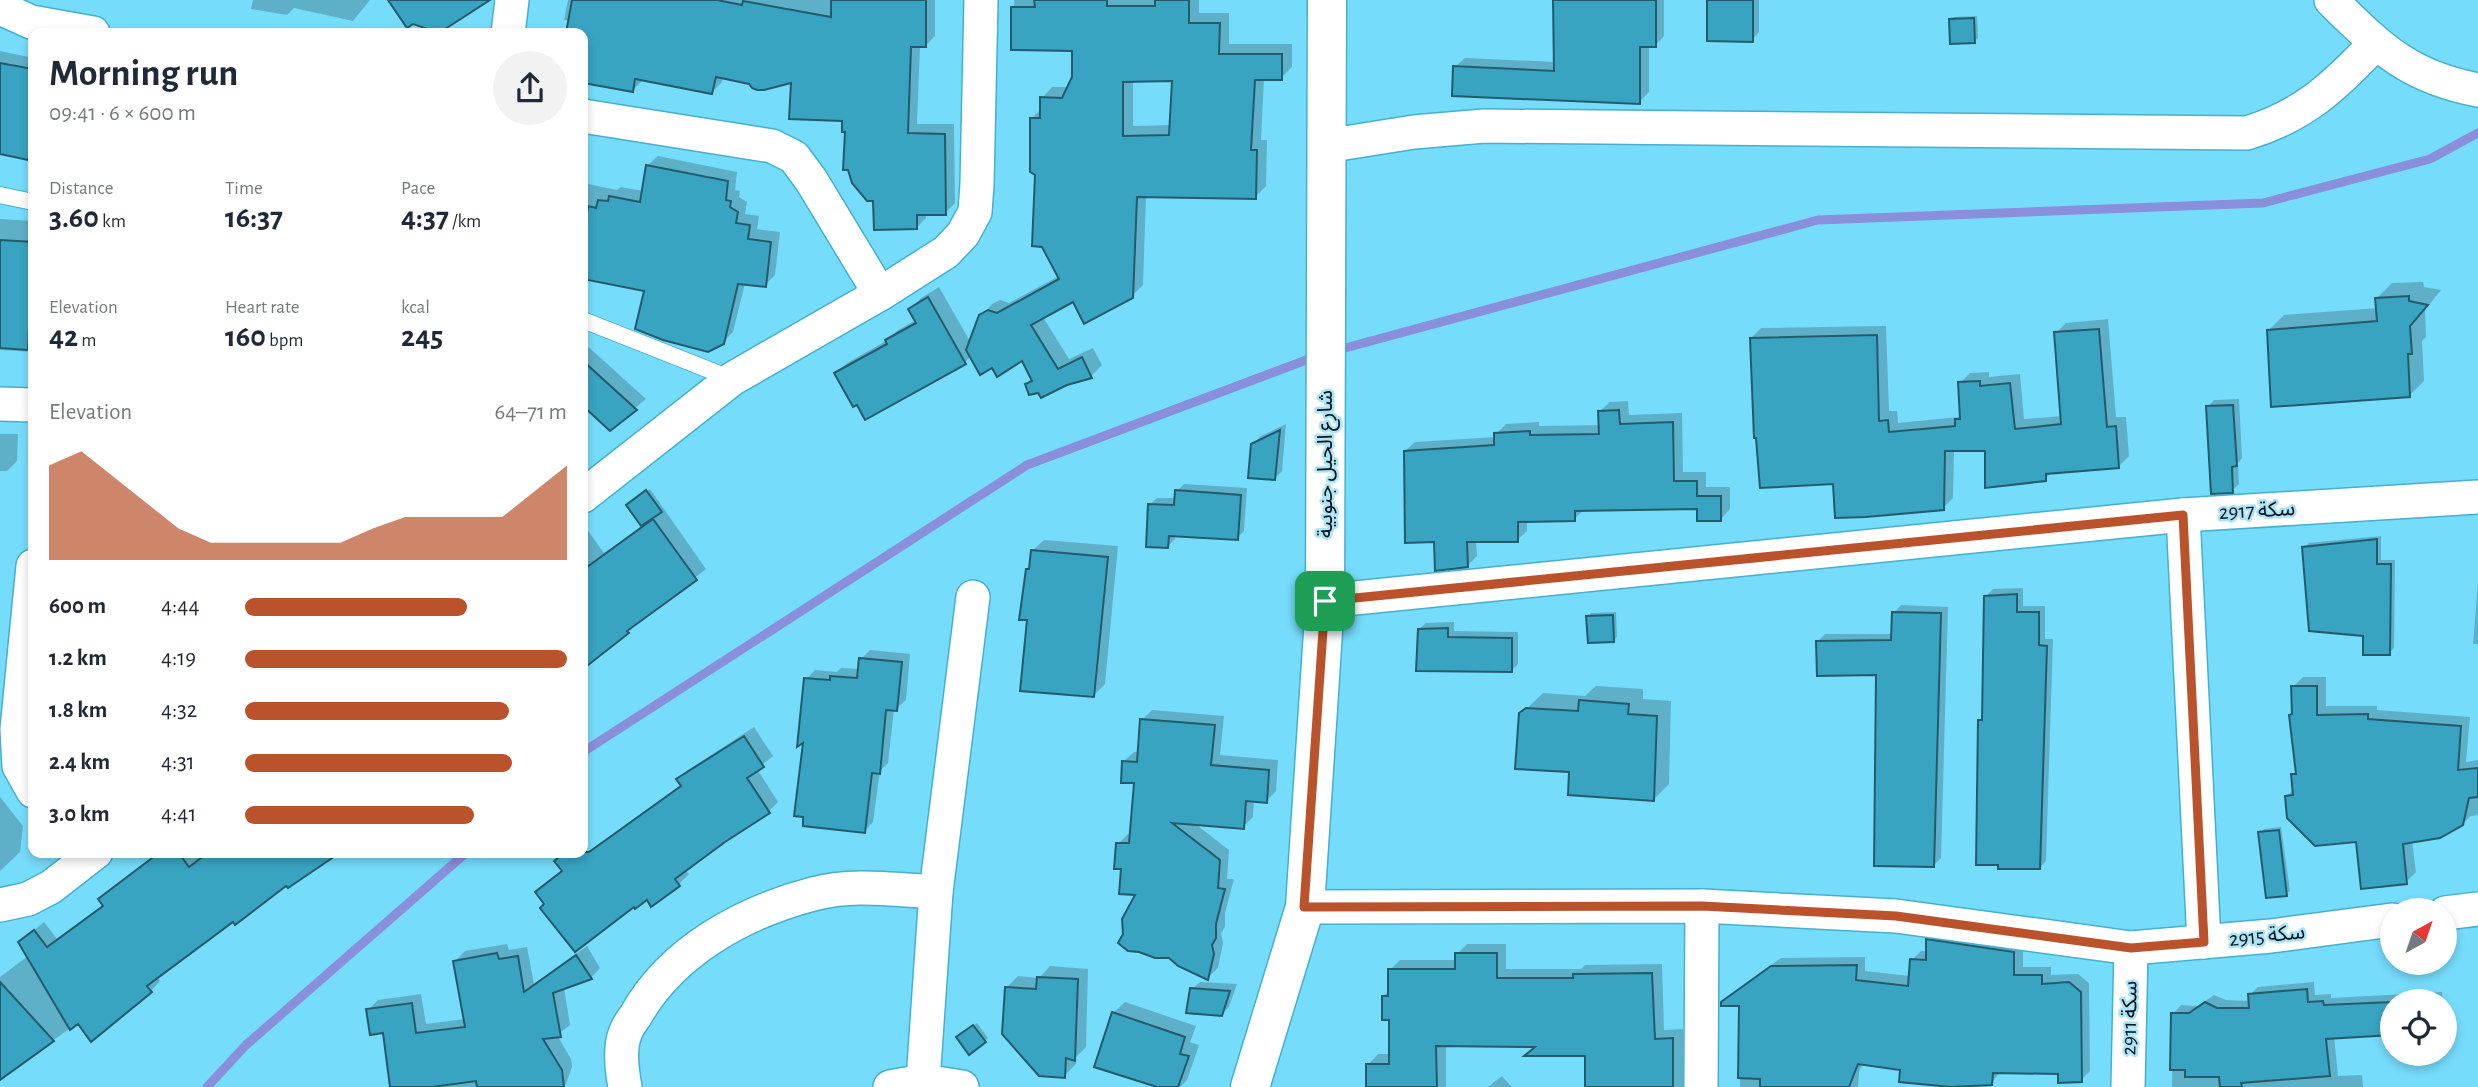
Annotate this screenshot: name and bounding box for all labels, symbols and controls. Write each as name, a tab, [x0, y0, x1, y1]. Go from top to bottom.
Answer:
button: share	[493, 51, 567, 125]
text: Morning run	[49, 55, 238, 93]
text: 09:41 · 6 × 600 m	[49, 102, 196, 125]
text: Distance	[49, 179, 113, 198]
text: Time	[225, 179, 263, 198]
text: Pace	[401, 179, 435, 198]
text: 3.60	[49, 203, 99, 233]
text: 16:37	[225, 203, 283, 233]
text: 4:37	[401, 203, 449, 233]
text: km	[99, 212, 126, 231]
text: /km	[449, 212, 481, 231]
text: Elevation	[49, 298, 118, 317]
text: Heart rate	[225, 298, 300, 317]
text: kcal	[401, 298, 430, 317]
text: 42	[49, 322, 78, 352]
text: 160	[225, 322, 266, 352]
text: 245	[401, 322, 443, 352]
text: m	[78, 331, 97, 350]
text: bpm	[266, 331, 304, 350]
street label: شارع الحيل جنوبية	[1315, 390, 1340, 538]
text: Elevation	[49, 401, 132, 424]
text: 64–71 m	[494, 401, 567, 424]
street label: سكة 2917	[2218, 498, 2296, 523]
pin	[1295, 571, 1355, 631]
icon: arrive	[1306, 582, 1344, 620]
text: 600 m	[49, 595, 106, 618]
text: 4:44	[161, 595, 199, 618]
text: 1.2 km	[49, 647, 107, 670]
text: 4:19	[161, 647, 196, 670]
text: 1.8 km	[49, 699, 107, 722]
text: 4:32	[161, 699, 197, 722]
text: 2.4 km	[49, 751, 110, 774]
text: 4:31	[161, 751, 195, 774]
text: 3.0 km	[49, 803, 110, 826]
text: 4:41	[161, 803, 196, 826]
north arrow	[2380, 898, 2457, 975]
map controls	[2380, 898, 2457, 1066]
street label: سكة 2915	[2228, 921, 2306, 950]
street label: سكة 2911	[2118, 980, 2141, 1056]
button: locate	[2380, 989, 2457, 1066]

